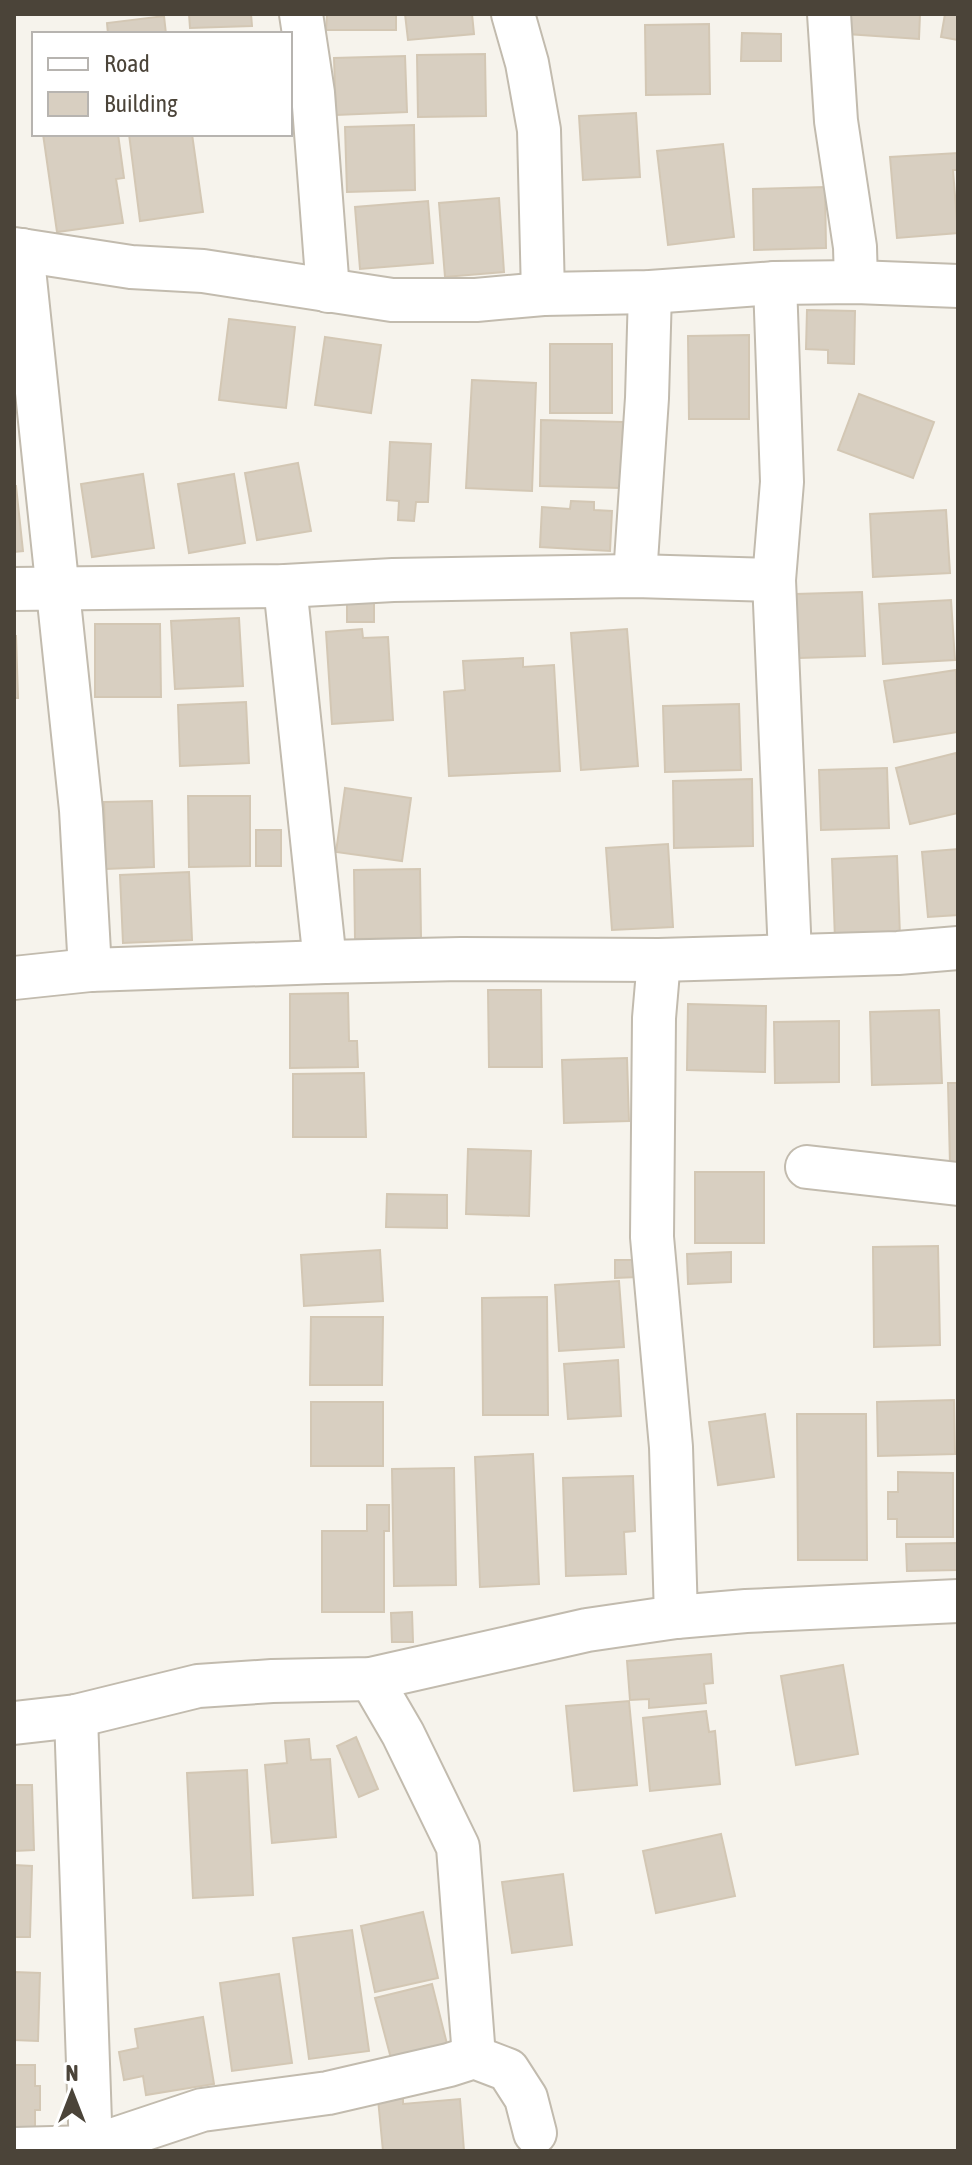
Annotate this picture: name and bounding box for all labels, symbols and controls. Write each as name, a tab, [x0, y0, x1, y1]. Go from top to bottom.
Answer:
legend	[32, 32, 292, 136]
text: Road	[104, 50, 150, 77]
text: Building	[104, 90, 178, 117]
north arrow	[32, 2053, 112, 2133]
text: N	[66, 2060, 78, 2086]

